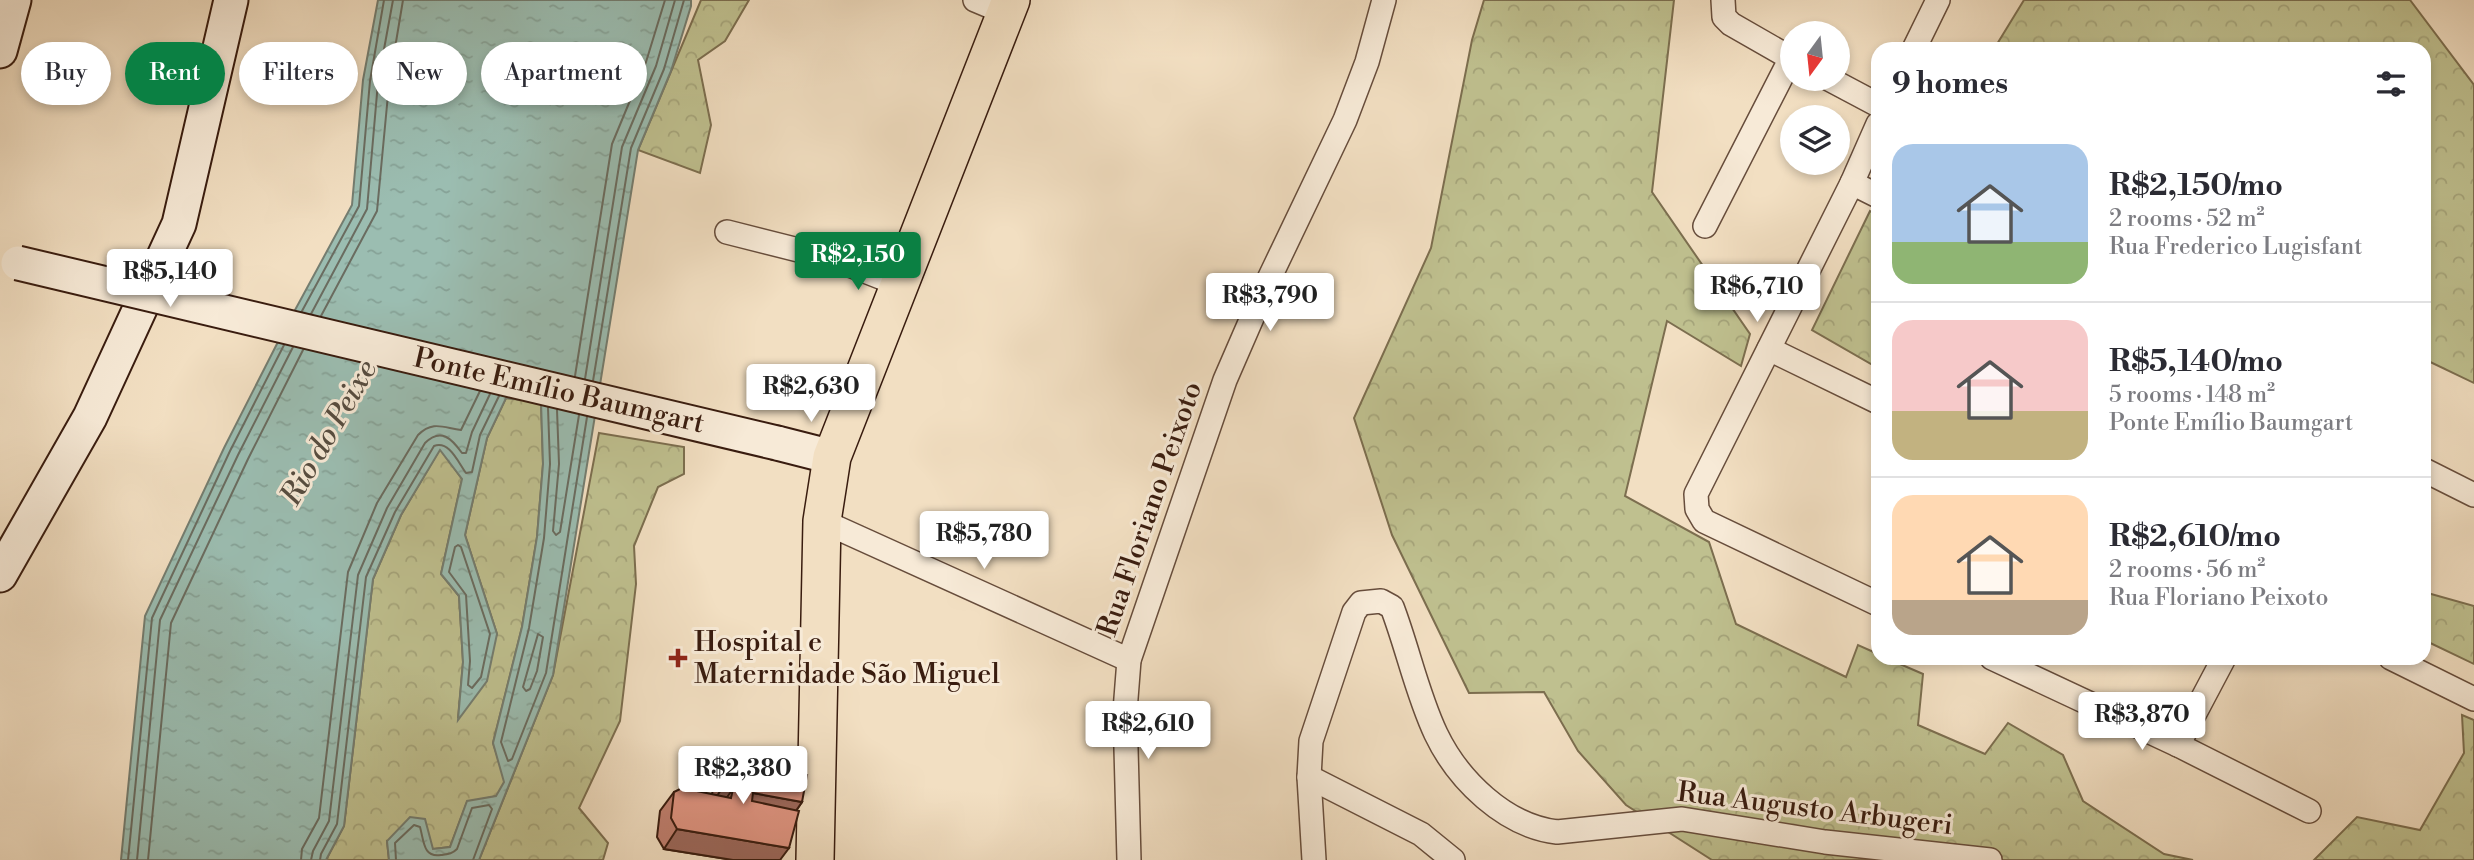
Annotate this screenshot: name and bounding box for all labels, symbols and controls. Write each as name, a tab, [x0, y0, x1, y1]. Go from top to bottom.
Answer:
north arrow	[1780, 21, 1850, 91]
map controls	[1780, 21, 1850, 175]
chip: Buy	[21, 42, 111, 105]
chip: Rent	[125, 42, 225, 105]
chip: Filters	[239, 42, 358, 105]
chip: New	[372, 42, 467, 105]
chip: Apartment	[481, 42, 647, 105]
text: 9 homes	[1892, 65, 2008, 103]
icon: filters	[2372, 65, 2410, 103]
button: layers	[1780, 105, 1850, 175]
text: R$2,150/mo	[2109, 167, 2283, 205]
icon: home	[1948, 172, 2032, 256]
text: 2 rooms · 52 m²	[2109, 205, 2265, 233]
pin: R$2,150	[793, 232, 923, 292]
text: Rua Frederico Lugisfant	[2109, 233, 2362, 261]
text: R$2,150	[811, 241, 905, 269]
pin: R$5,140	[105, 250, 235, 309]
text: R$5,140	[123, 258, 217, 286]
pin: R$6,710	[1692, 264, 1822, 324]
text: R$6,710	[1710, 273, 1804, 301]
pin: R$3,790	[1205, 274, 1335, 333]
text: R$3,790	[1222, 282, 1318, 310]
street label: Ponte Emílio Baumgart	[410, 341, 708, 441]
text: R$5,140/mo	[2109, 343, 2283, 381]
icon: home	[1948, 348, 2032, 432]
water label: Rio do Peixe	[272, 353, 386, 513]
pin: R$2,630	[746, 364, 876, 424]
text: R$2,630	[762, 373, 860, 401]
street label: Rua Floriano Peixoto	[1090, 377, 1210, 641]
text: 5 rooms · 148 m²	[2109, 381, 2275, 409]
text: Ponte Emílio Baumgart	[2109, 409, 2353, 437]
pin: R$5,780	[919, 512, 1049, 571]
text: R$2,610/mo	[2109, 518, 2281, 556]
text: R$5,780	[936, 520, 1032, 548]
icon: home	[1948, 523, 2032, 607]
text: 2 rooms · 56 m²	[2109, 556, 2265, 584]
text: Rua Floriano Peixoto	[2109, 584, 2328, 612]
place label: Hospital e Maternidade São Miguel	[694, 625, 1000, 692]
marker: Hospital e Maternidade São Miguel	[668, 648, 688, 668]
pin: R$3,870	[2077, 692, 2207, 752]
text: R$3,870	[2094, 701, 2190, 729]
pin: R$2,610	[1083, 702, 1213, 761]
text: R$2,610	[1101, 710, 1195, 738]
pin: R$2,380	[678, 746, 808, 806]
text: R$2,380	[694, 755, 792, 783]
street label: Rua Augusto Arbugeri	[1675, 775, 1955, 843]

